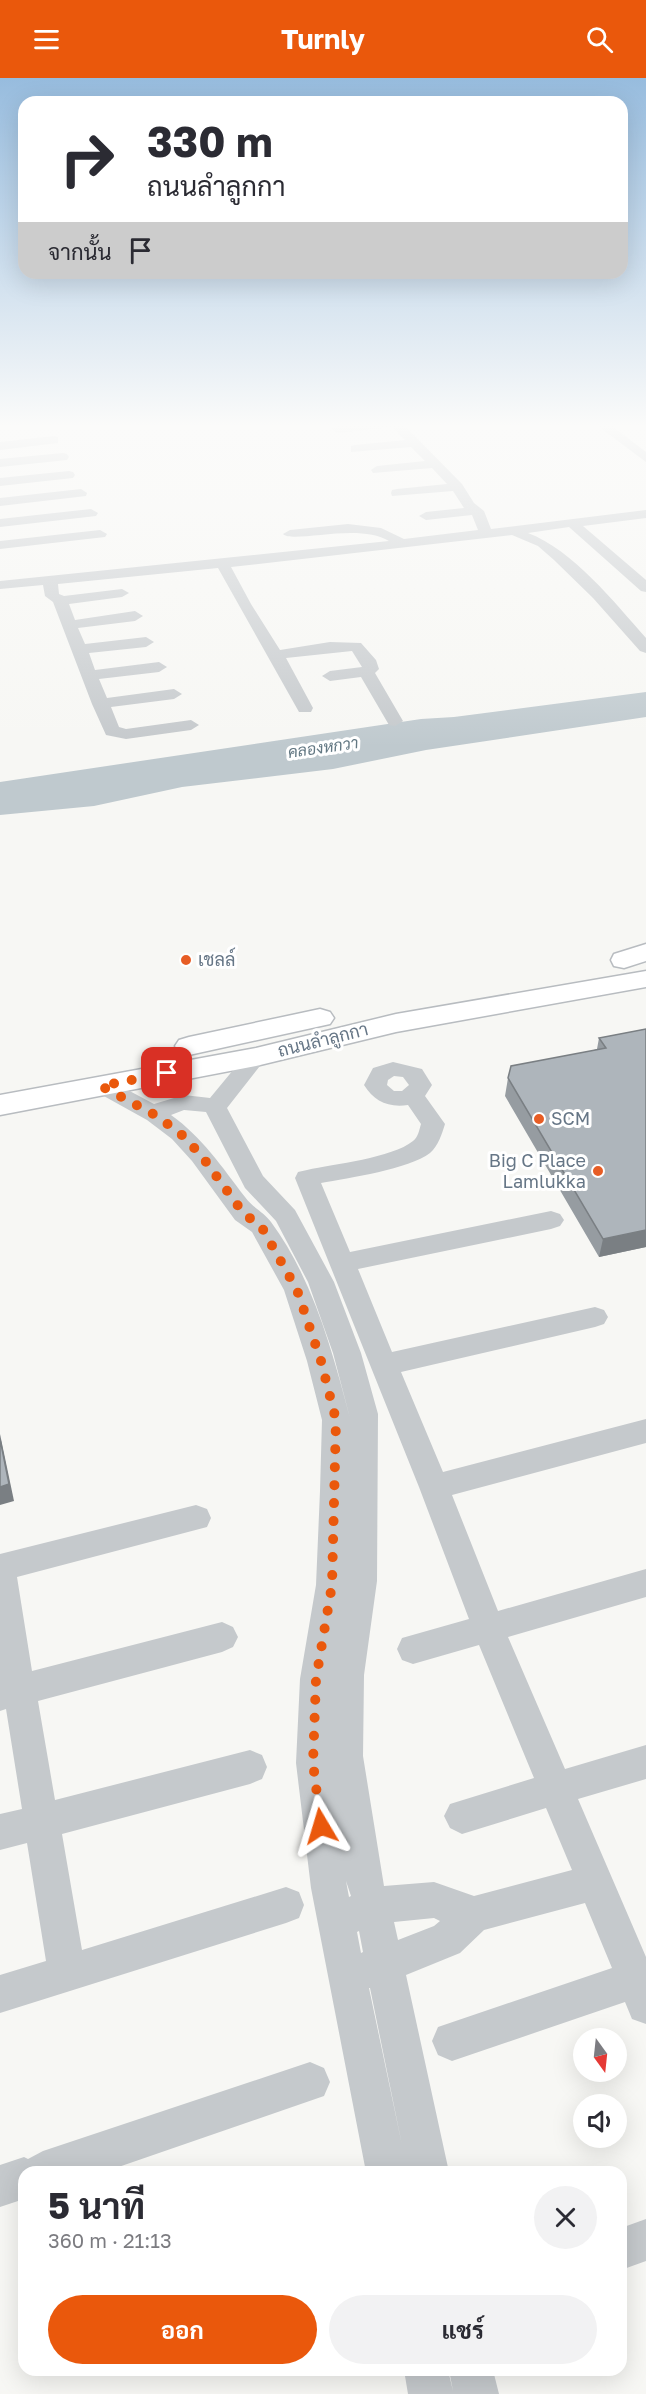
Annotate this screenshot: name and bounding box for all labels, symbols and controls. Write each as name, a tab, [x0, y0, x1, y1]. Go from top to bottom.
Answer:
icon: menu	[30, 23, 63, 56]
text: Turnly	[281, 23, 365, 55]
icon: search	[583, 23, 616, 56]
text: 330 m	[147, 116, 273, 166]
icon: right	[48, 120, 126, 198]
text: ถนนลำลูกกา	[147, 170, 286, 202]
icon: arrive	[124, 234, 157, 267]
text: จากนั้น	[48, 238, 112, 265]
water label: คลองหกวา	[286, 732, 360, 762]
place label: เชลล์	[198, 947, 235, 970]
marker: เชลล์	[179, 953, 193, 967]
street label: ถนนลำลูกกา	[275, 1017, 371, 1064]
pin	[141, 1047, 192, 1098]
icon: arrive	[150, 1056, 183, 1089]
place label: SCM	[551, 1107, 590, 1129]
marker: SCM	[532, 1112, 546, 1126]
place label: Big C Place Lamlukka	[489, 1149, 586, 1192]
marker: Big C Place Lamlukka	[591, 1164, 605, 1178]
position arrow	[289, 1794, 353, 1858]
north arrow	[573, 2028, 627, 2082]
map controls	[573, 2028, 627, 2148]
button: sound	[573, 2094, 627, 2148]
text: 5 นาที	[48, 2184, 145, 2227]
button: close	[534, 2186, 597, 2249]
text: 360 m · 21:13	[48, 2228, 172, 2252]
button: ออก	[48, 2295, 317, 2364]
button: แชร์	[329, 2295, 597, 2364]

